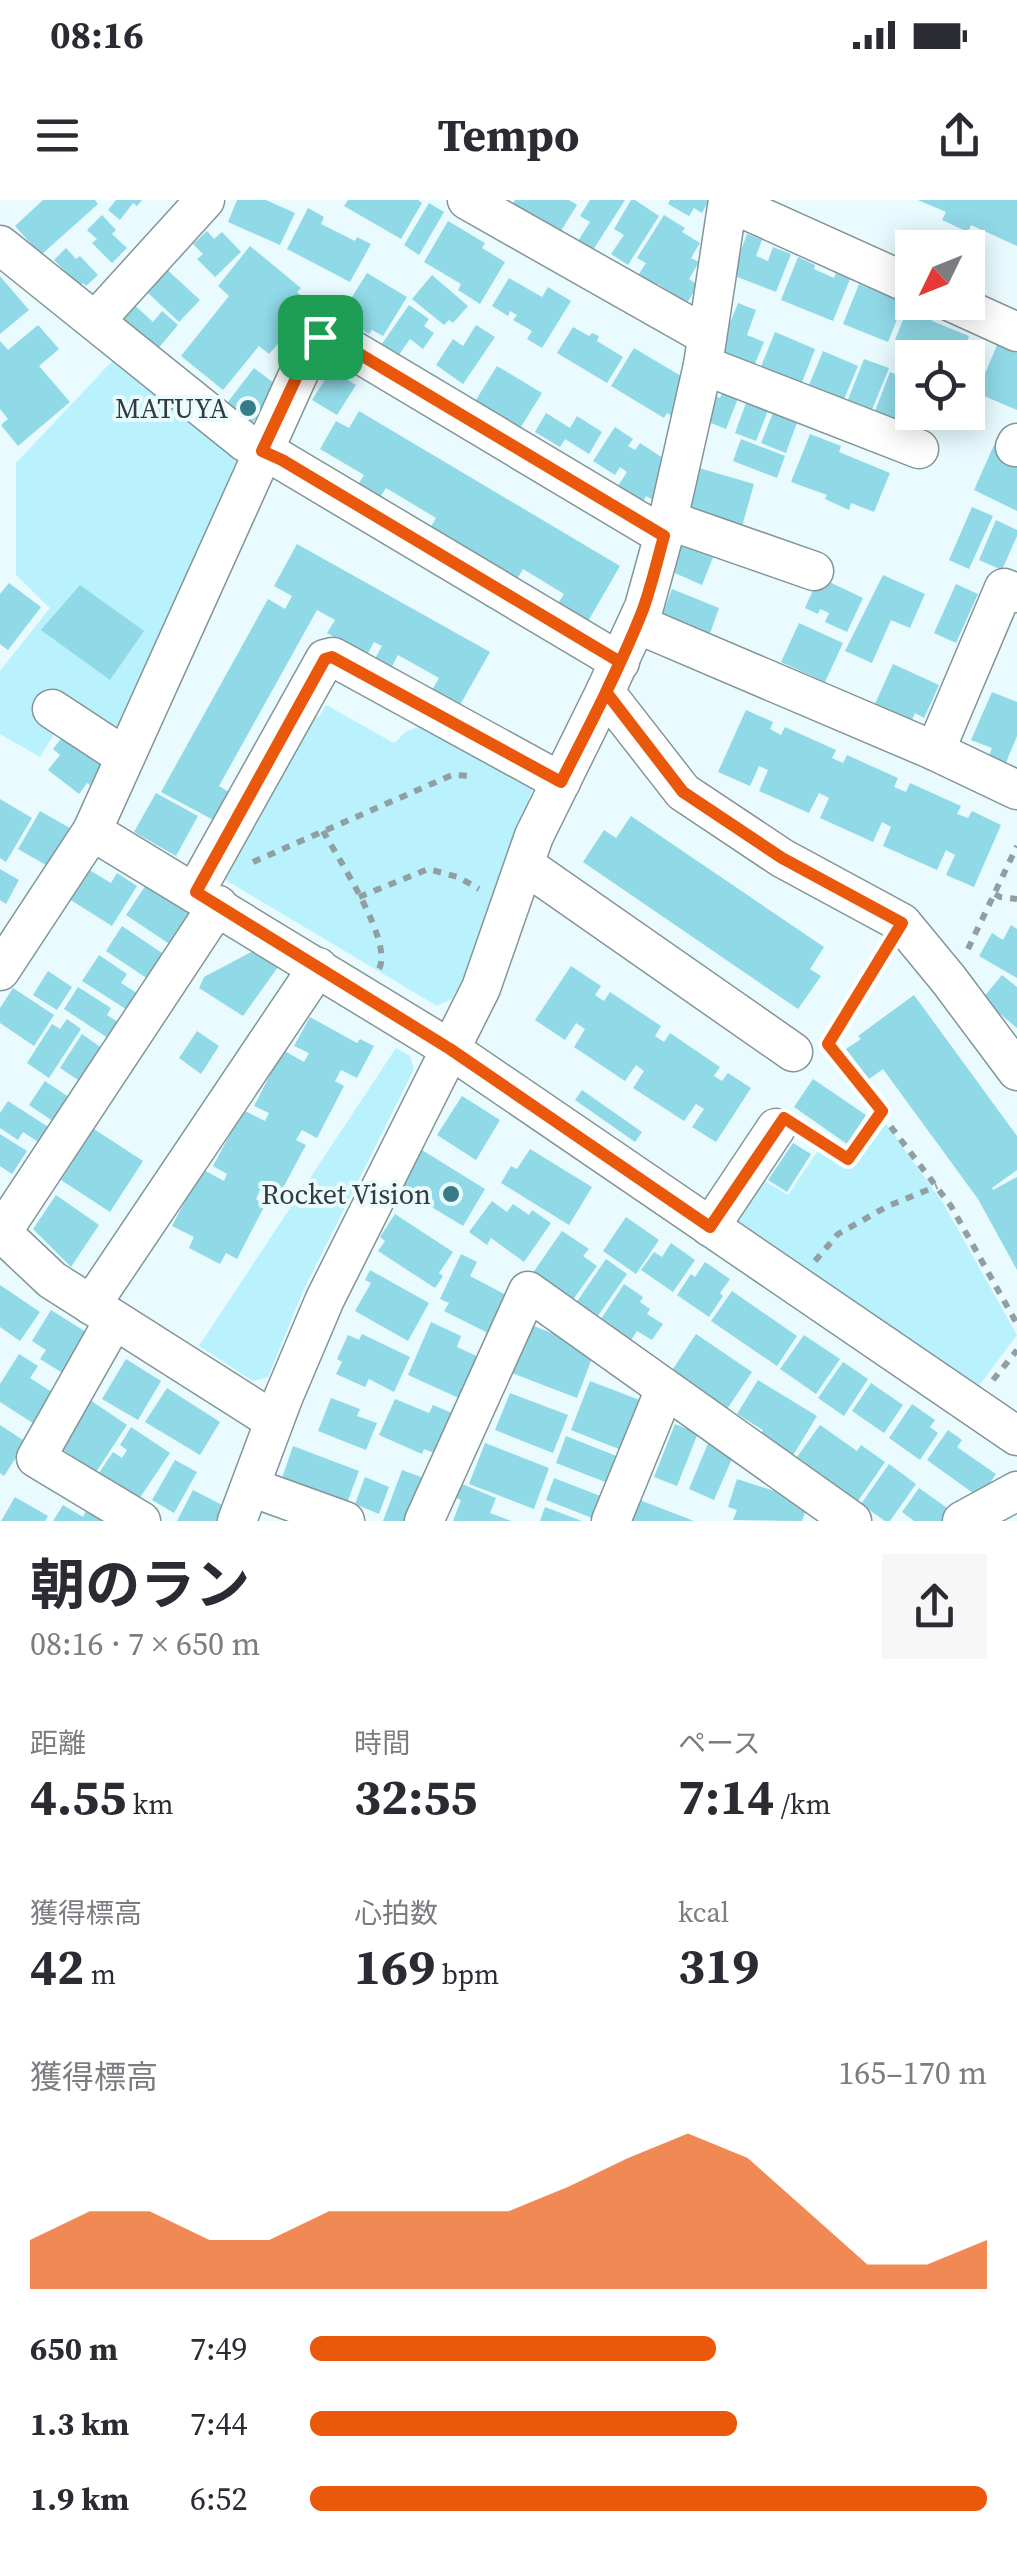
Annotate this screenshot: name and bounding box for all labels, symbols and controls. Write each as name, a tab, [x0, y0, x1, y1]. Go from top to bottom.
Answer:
text: 08:16	[50, 9, 144, 61]
text: Tempo	[438, 104, 579, 166]
icon: menu	[30, 108, 85, 163]
icon: share	[932, 108, 987, 163]
north arrow	[895, 230, 985, 320]
map controls	[895, 230, 985, 430]
pin	[278, 295, 363, 380]
icon: arrive	[293, 310, 348, 365]
button: locate	[895, 340, 985, 430]
place label: MATUYA	[115, 389, 228, 427]
marker: MATUYA	[237, 397, 259, 419]
place label: Rocket Vision	[261, 1175, 431, 1213]
marker: Rocket Vision	[440, 1183, 462, 1205]
text: 朝のラン	[30, 1547, 250, 1622]
button: share	[882, 1554, 987, 1659]
text: 08:16 · 7 × 650 m	[30, 1622, 260, 1666]
text: 距離	[30, 1724, 86, 1762]
text: 時間	[354, 1724, 410, 1762]
text: ペース	[678, 1724, 761, 1762]
text: 4.55	[30, 1762, 126, 1831]
text: 32:55	[354, 1762, 477, 1831]
text: 7:14	[678, 1762, 774, 1831]
text: km	[126, 1785, 173, 1823]
text: /km	[774, 1785, 831, 1823]
text: kcal	[678, 1893, 729, 1931]
text: 獲得標高	[30, 1894, 142, 1932]
text: 心拍数	[354, 1894, 438, 1932]
text: 319	[678, 1931, 759, 2000]
text: 42	[30, 1932, 84, 2001]
text: 169	[354, 1932, 435, 2001]
text: m	[84, 1955, 116, 1993]
text: bpm	[435, 1955, 499, 1993]
text: 165–170 m	[838, 2051, 987, 2095]
text: 獲得標高	[30, 2055, 158, 2099]
text: 650 m	[30, 2327, 118, 2371]
text: 7:49	[190, 2327, 248, 2371]
text: 1.3 km	[30, 2402, 129, 2446]
text: 7:44	[190, 2402, 248, 2446]
text: 1.9 km	[30, 2477, 129, 2521]
text: 6:52	[190, 2477, 248, 2521]

